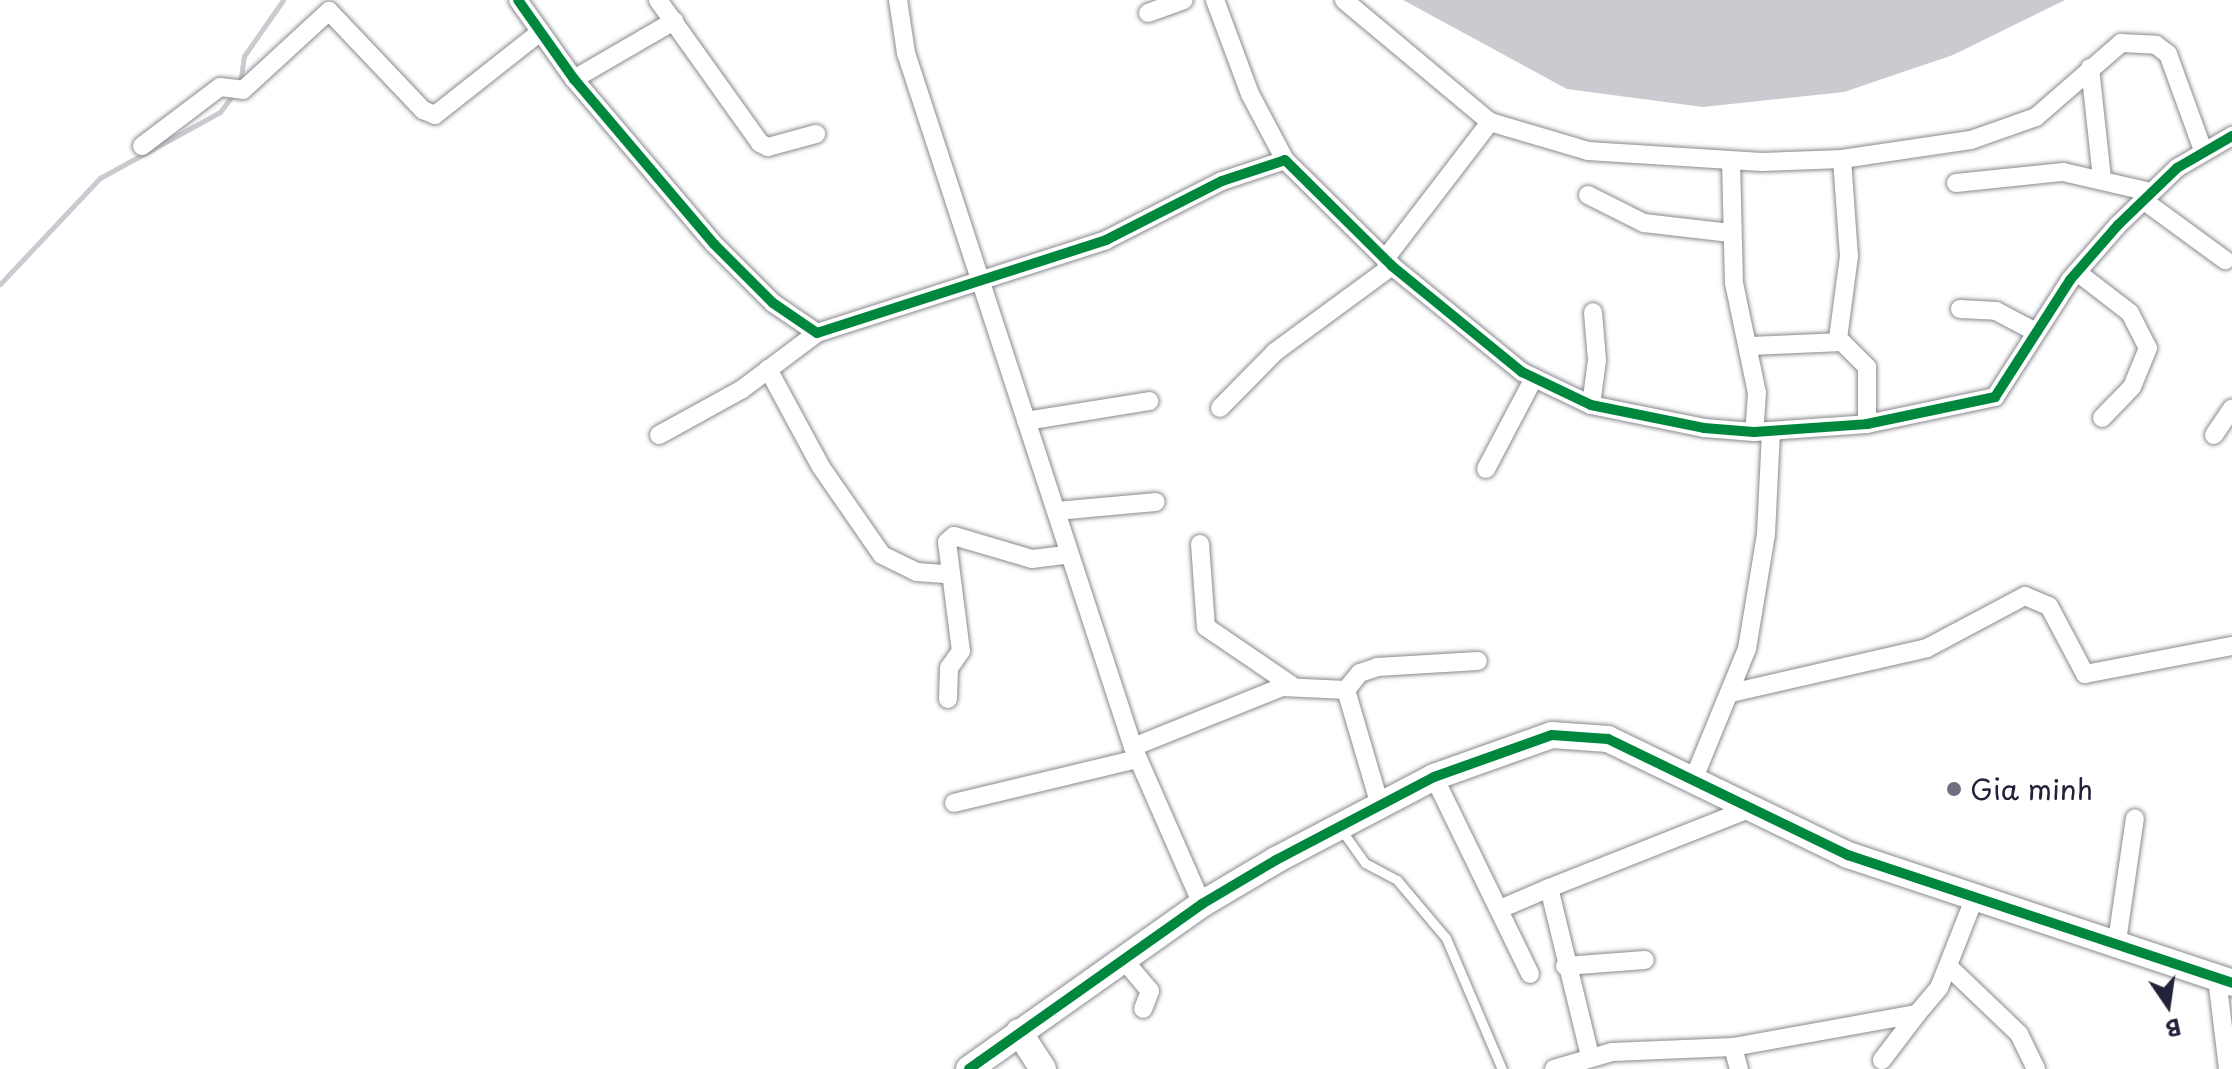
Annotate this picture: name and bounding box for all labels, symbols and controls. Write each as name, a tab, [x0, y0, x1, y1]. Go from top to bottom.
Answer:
place label: Gia minh	[1970, 772, 2093, 806]
marker: Gia minh	[1945, 780, 1963, 798]
north arrow	[2128, 965, 2208, 1045]
text: B	[2162, 1011, 2185, 1047]

